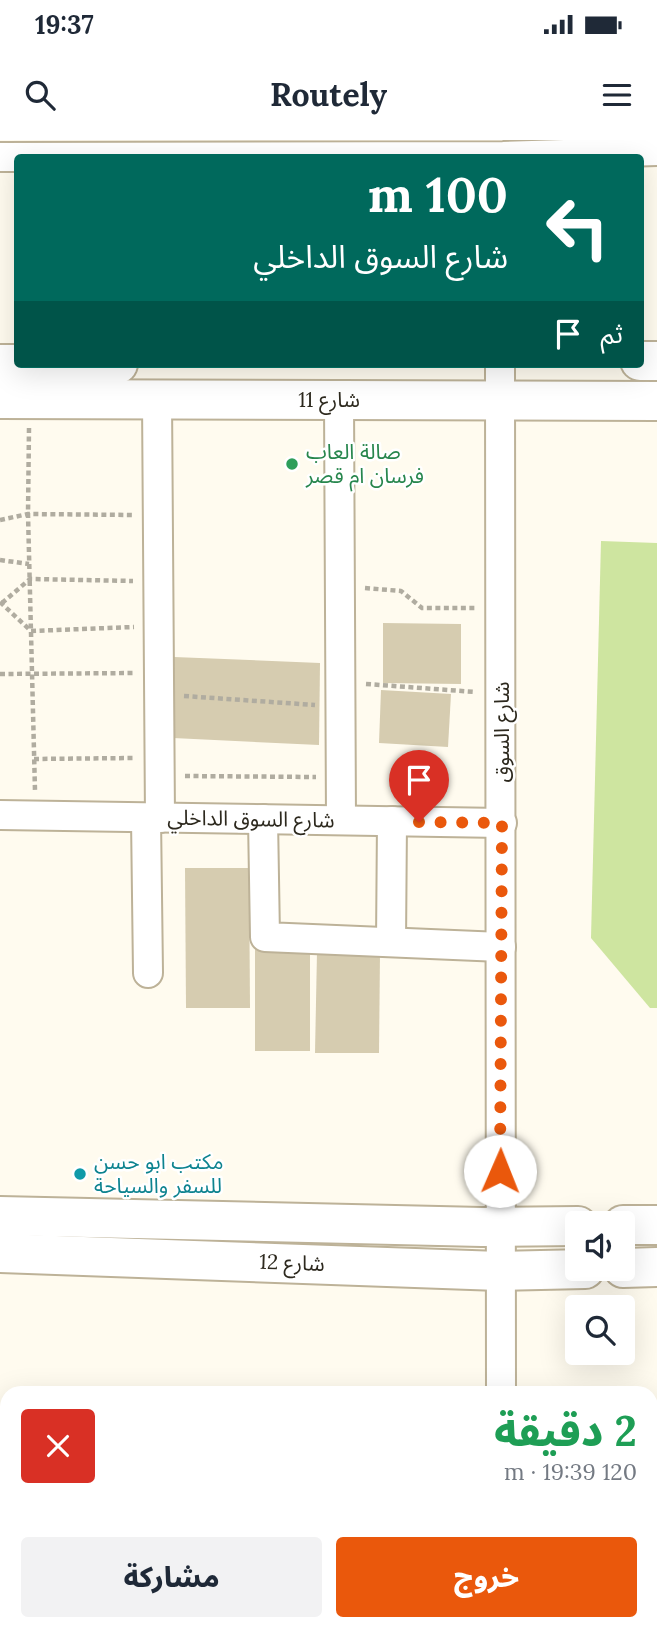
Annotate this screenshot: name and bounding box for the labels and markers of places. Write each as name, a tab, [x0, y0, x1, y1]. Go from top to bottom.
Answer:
place label: صالة العاب فرسان ام قصر	[305, 438, 424, 492]
marker: صالة العاب فرسان ام قصر	[284, 456, 300, 472]
pin	[389, 750, 449, 822]
place label: مكتب ابو حسن للسفر والسياحة	[94, 1148, 224, 1199]
marker: مكتب ابو حسن للسفر والسياحة	[72, 1166, 88, 1182]

